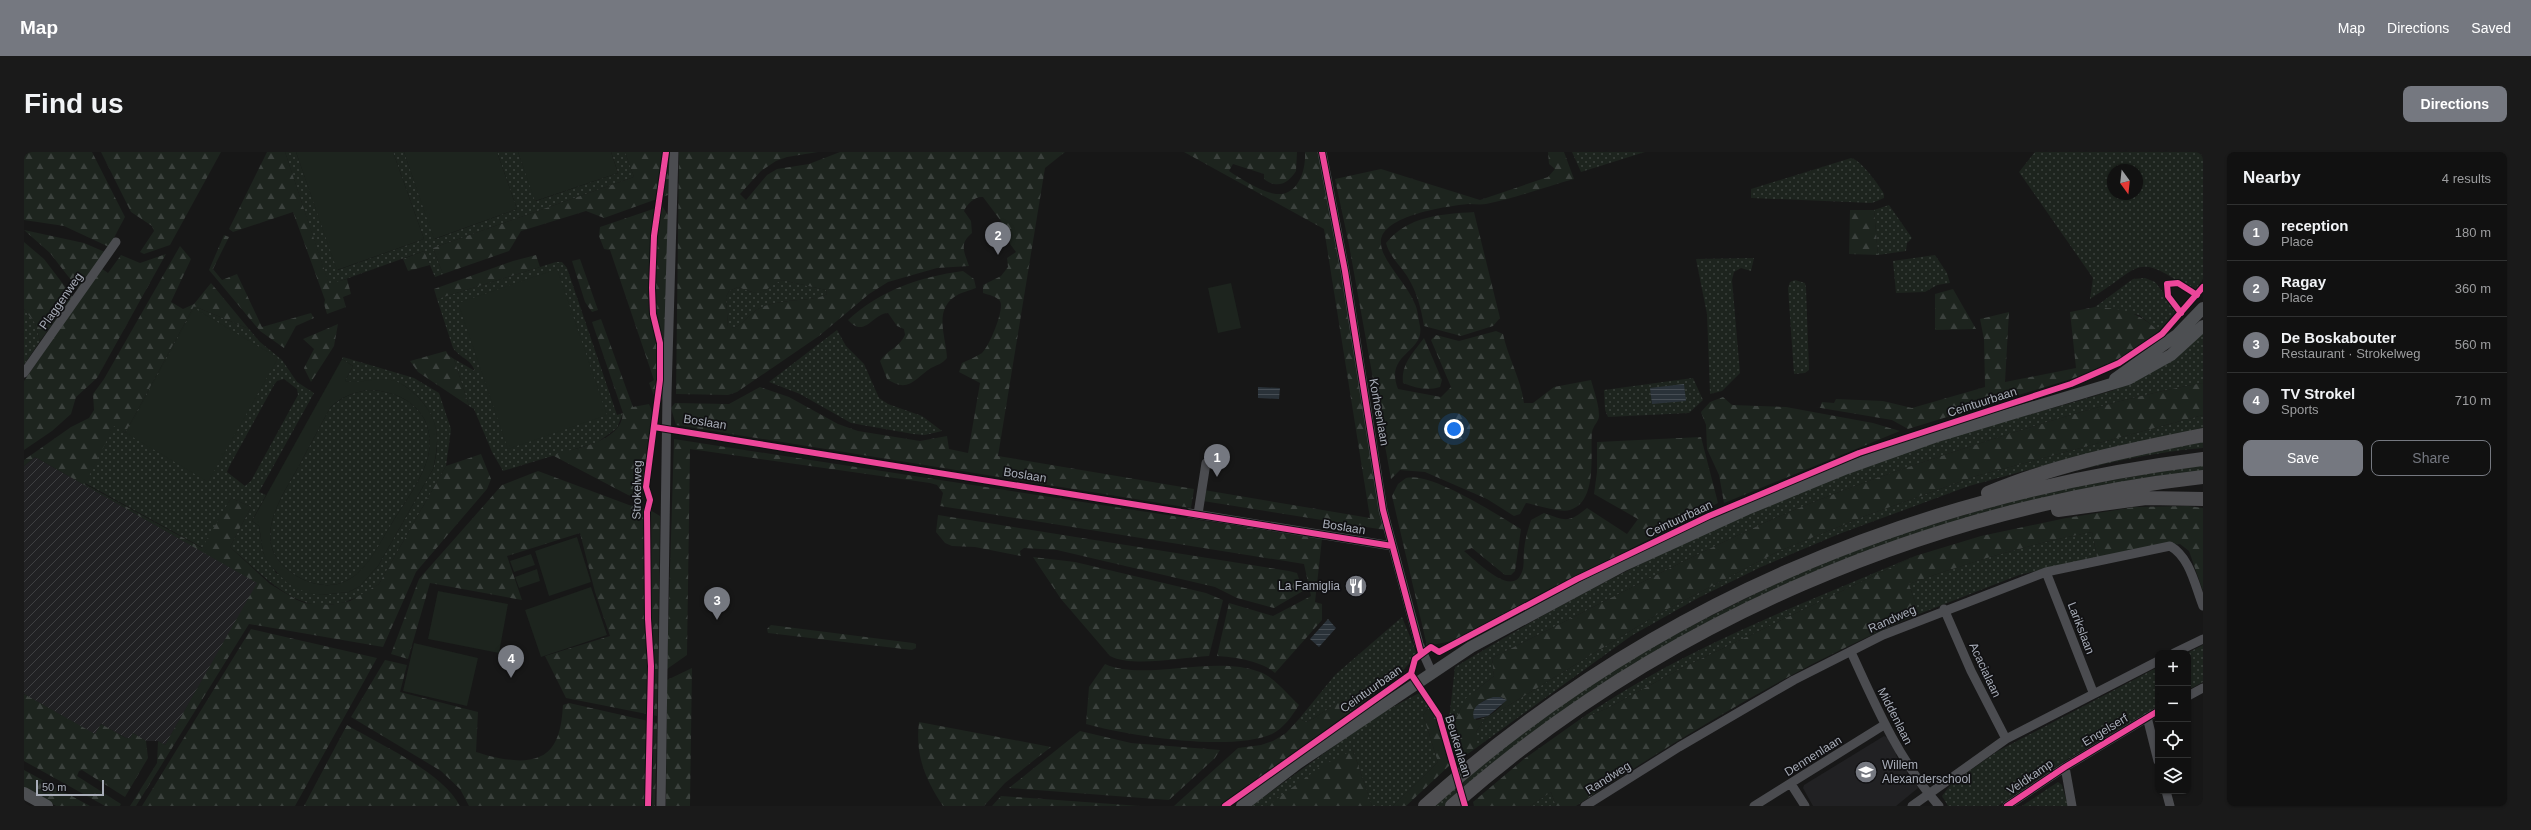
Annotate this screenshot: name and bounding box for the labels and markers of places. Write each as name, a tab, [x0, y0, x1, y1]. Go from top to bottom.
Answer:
pin: 2	[985, 222, 1011, 255]
pin: 1	[1204, 444, 1230, 477]
restaurant icon: La Famiglia	[1343, 573, 1369, 599]
place label: La Famiglia	[1278, 579, 1340, 593]
pin: 3	[704, 587, 730, 620]
pin: 4	[498, 645, 524, 678]
place label: Willem Alexanderschool	[1882, 758, 1971, 786]
school or university icon: Willem Alexanderschool	[1853, 759, 1879, 785]

